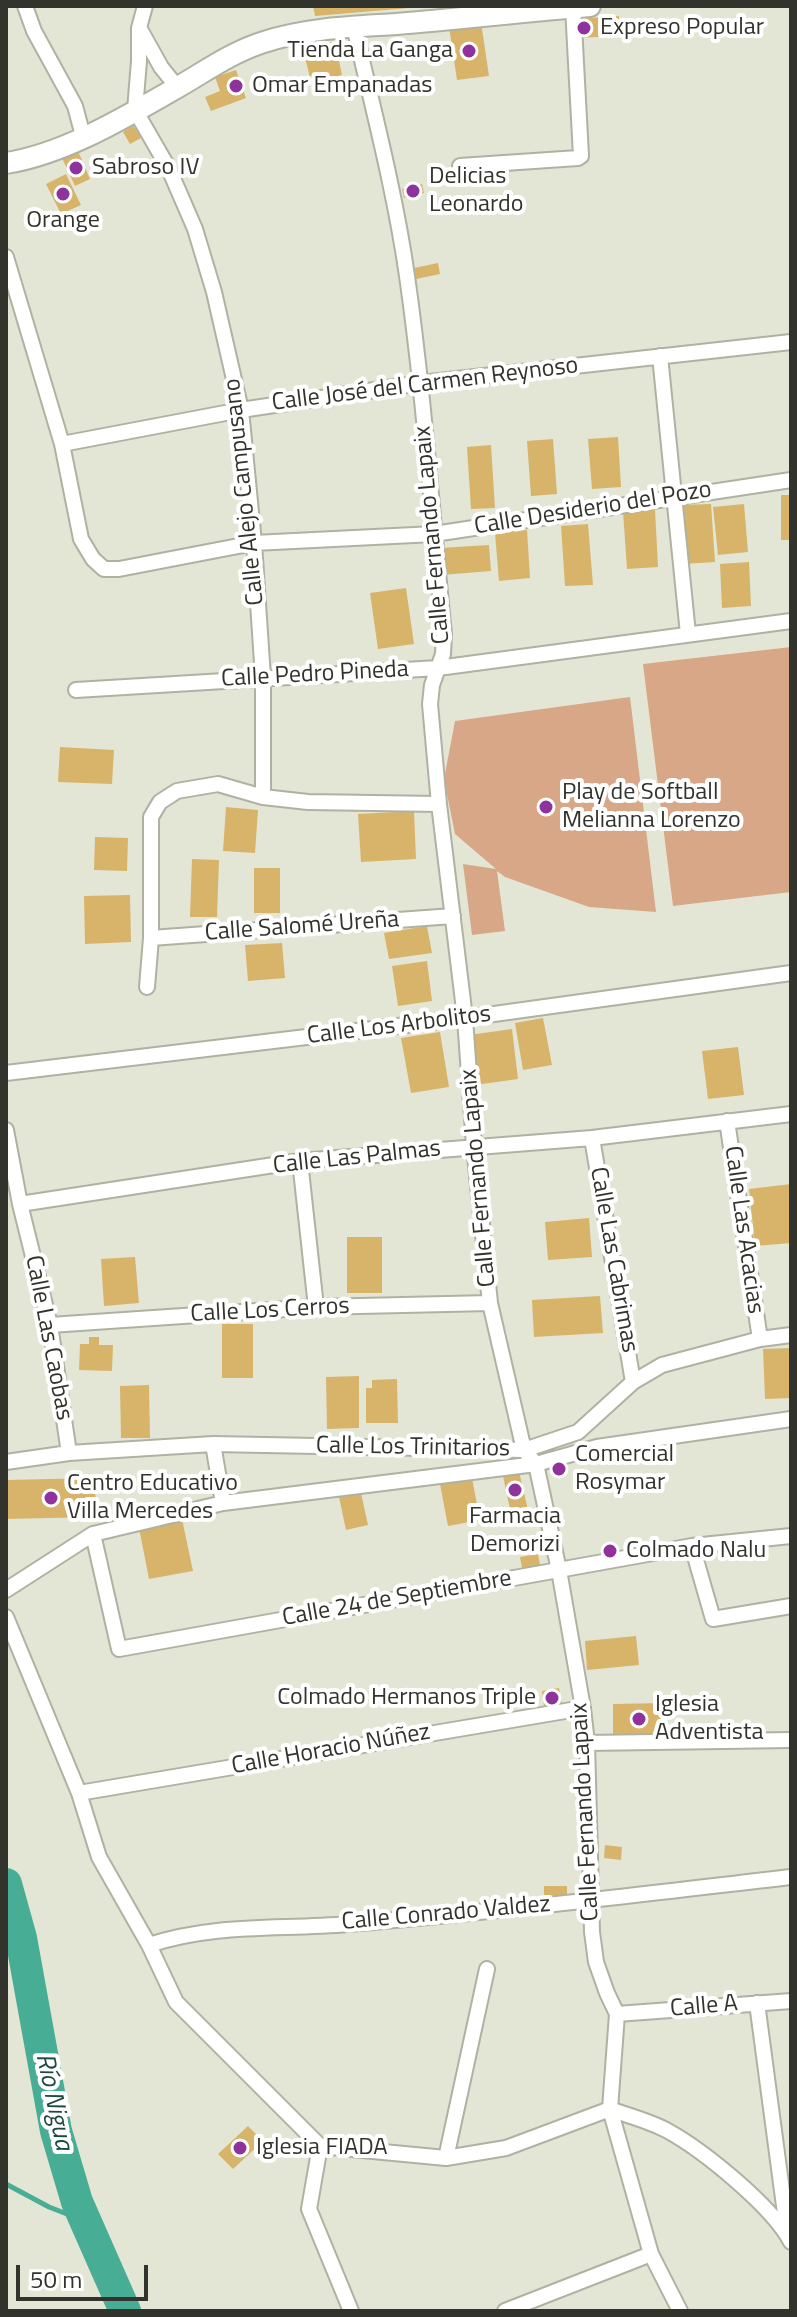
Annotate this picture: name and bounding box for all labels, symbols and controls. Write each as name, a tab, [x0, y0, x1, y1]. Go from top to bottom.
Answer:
place label: Expreso Popular	[600, 14, 764, 42]
marker: Expreso Popular	[575, 19, 593, 37]
place label: Tienda La Ganga	[287, 37, 453, 65]
marker: Tienda La Ganga	[460, 42, 478, 60]
place label: Omar Empanadas	[252, 72, 432, 100]
marker: Omar Empanadas	[227, 77, 245, 95]
place label: Sabroso IV	[92, 154, 199, 182]
marker: Sabroso IV	[67, 159, 85, 177]
place label: Delicias Leonardo	[429, 163, 523, 219]
marker: Delicias Leonardo	[404, 182, 422, 200]
marker: Orange	[54, 185, 72, 203]
place label: Orange	[26, 207, 100, 235]
street label: Calle José del Carmen Reynoso	[270, 352, 580, 418]
street label: Calle Alejo Campusano	[219, 377, 271, 607]
street label: Calle Fernando Lapaix	[409, 425, 457, 645]
street label: Calle Desiderio del Pozo	[472, 476, 714, 542]
street label: Calle Pedro Pineda	[220, 656, 410, 694]
place label: Play de Softball Melianna Lorenzo	[562, 779, 741, 835]
marker: Play de Softball Melianna Lorenzo	[537, 798, 555, 816]
street label: Calle Salomé Ureña	[204, 906, 400, 948]
street label: Calle Los Arbolitos	[305, 1000, 493, 1052]
street label: Calle Fernando Lapaix	[455, 1068, 503, 1288]
street label: Calle Las Palmas	[272, 1135, 442, 1181]
street label: Calle Las Acacias	[717, 1144, 769, 1316]
street label: Calle Las Cabrimas	[582, 1165, 644, 1355]
street label: Calle Las Caobas	[18, 1253, 78, 1423]
street label: Calle Los Cerros	[190, 1292, 350, 1330]
street label: Calle Los Trinitarios	[316, 1432, 510, 1464]
place label: Comercial Rosymar	[575, 1441, 674, 1497]
marker: Comercial Rosymar	[550, 1460, 568, 1478]
place label: Centro Educativo Villa Mercedes	[67, 1470, 238, 1526]
marker: Farmacia Demorizi	[506, 1481, 524, 1499]
marker: Centro Educativo Villa Mercedes	[42, 1489, 60, 1507]
place label: Farmacia Demorizi	[469, 1503, 561, 1559]
place label: Colmado Nalu	[626, 1537, 766, 1565]
marker: Colmado Nalu	[601, 1542, 619, 1560]
street label: Calle 24 de Septiembre	[280, 1565, 514, 1633]
place label: Colmado Hermanos Triple	[277, 1684, 536, 1712]
marker: Colmado Hermanos Triple	[543, 1689, 561, 1707]
place label: Iglesia Adventista	[655, 1691, 763, 1747]
street label: Calle Fernando Lapaix	[566, 1702, 606, 1922]
marker: Iglesia Adventista	[630, 1710, 648, 1728]
street label: Calle Horacio Núñez	[229, 1718, 433, 1782]
street label: Calle Conrado Valdez	[340, 1891, 552, 1937]
street label: Calle A	[669, 1990, 739, 2024]
water label: Río Nigua	[28, 2051, 78, 2153]
place label: Iglesia FIADA	[256, 2134, 388, 2162]
marker: Iglesia FIADA	[231, 2139, 249, 2157]
scale bar	[20, 2249, 152, 2299]
text: 50 m	[30, 2261, 82, 2297]

